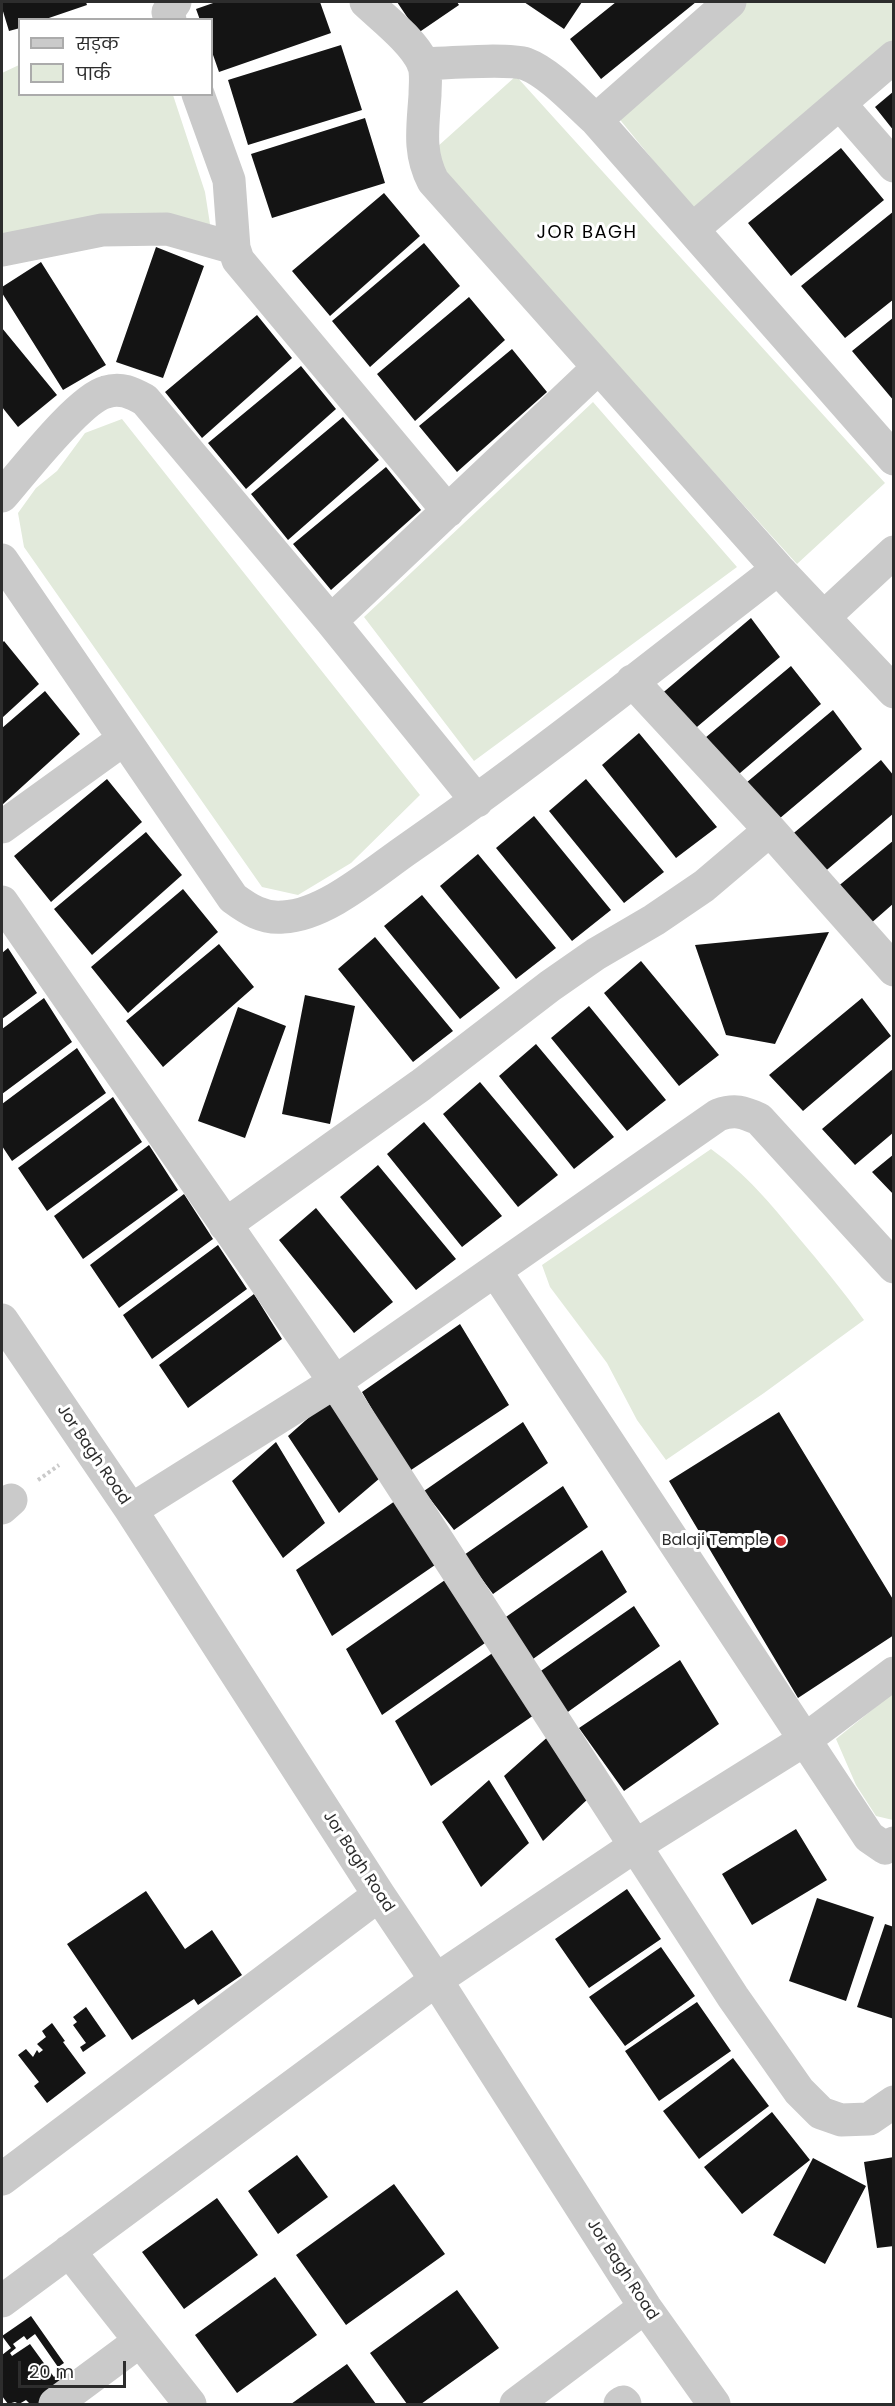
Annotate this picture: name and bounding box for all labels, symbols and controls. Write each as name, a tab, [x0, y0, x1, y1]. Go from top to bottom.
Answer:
legend	[18, 18, 213, 96]
text: सड़क	[76, 31, 119, 56]
text: पार्क	[76, 61, 111, 86]
district label: JOR BAGH	[536, 222, 638, 244]
street label: Jor Bagh Road	[52, 1401, 134, 1509]
place label: Balaji Temple	[662, 1531, 769, 1551]
marker: Balaji Temple	[774, 1534, 788, 1548]
street label: Jor Bagh Road	[318, 1808, 398, 1916]
street label: Jor Bagh Road	[582, 2216, 662, 2324]
scale bar	[21, 2349, 129, 2387]
text: 20 m	[29, 2359, 74, 2384]

